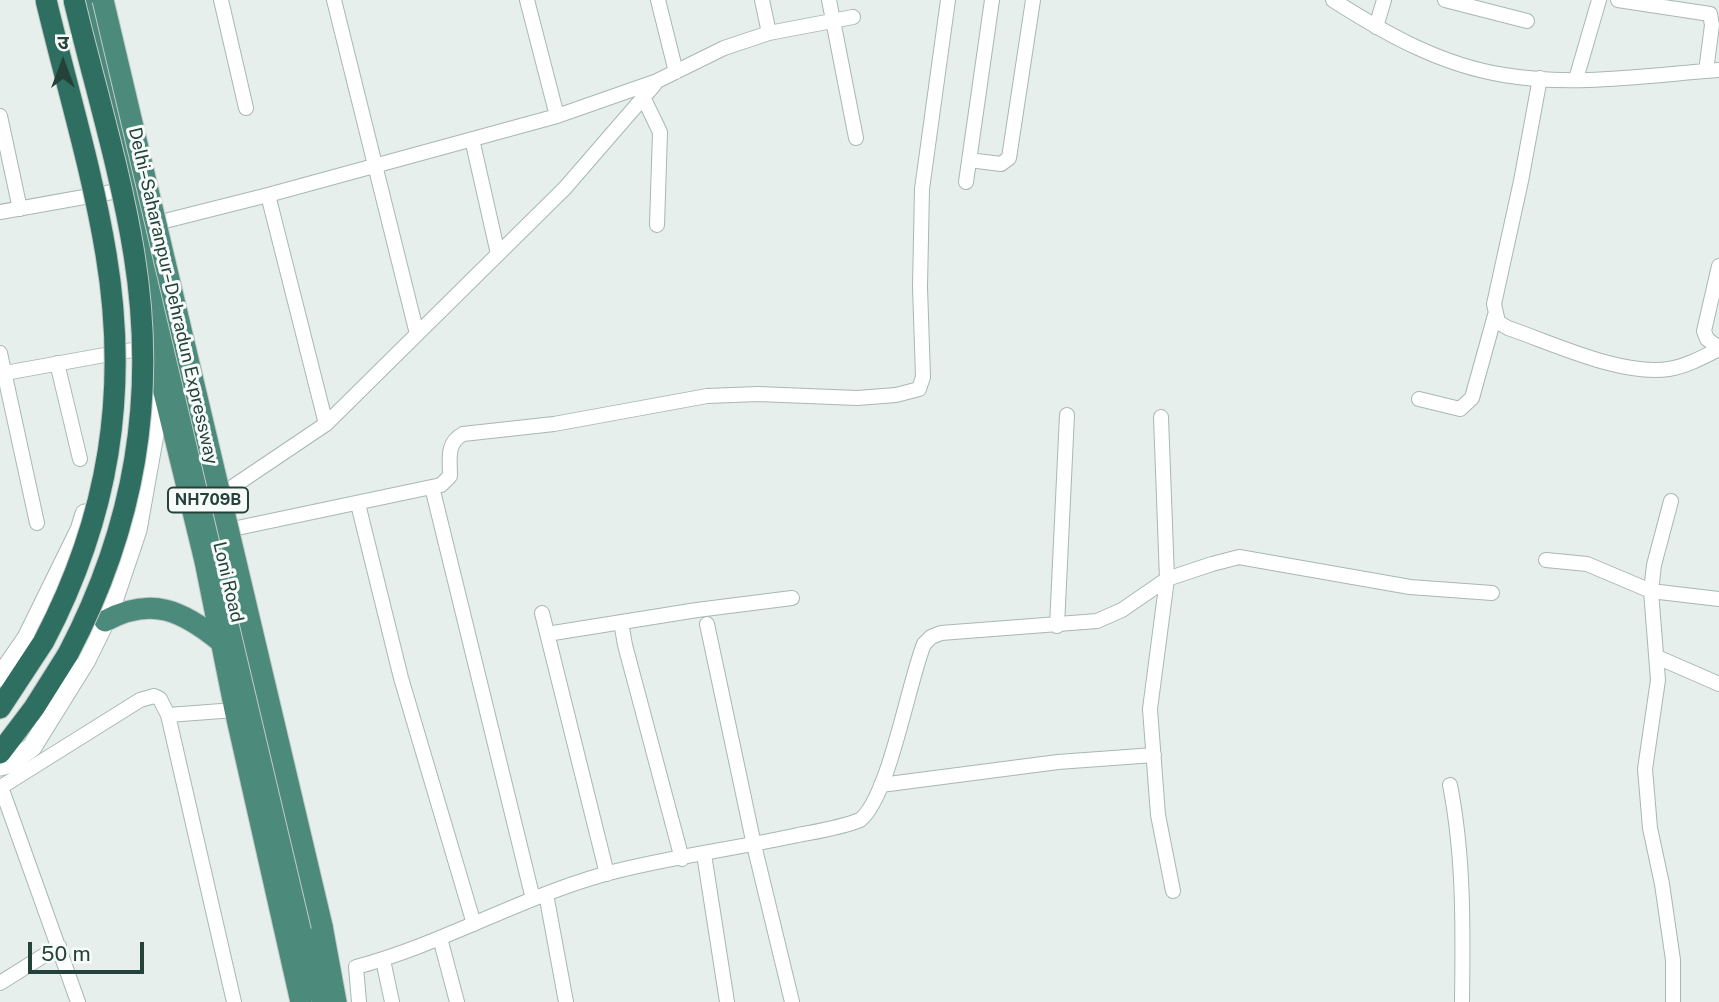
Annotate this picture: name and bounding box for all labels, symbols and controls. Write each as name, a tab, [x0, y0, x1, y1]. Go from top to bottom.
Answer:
north arrow	[28, 28, 98, 98]
text: उ	[57, 31, 69, 53]
street label: Delhi–Saharanpur–Dehradun Expressway	[124, 125, 222, 467]
road number: NH709B	[168, 488, 248, 512]
street label: Loni Road	[208, 540, 248, 624]
scale bar	[32, 928, 147, 972]
text: 50 m	[41, 941, 91, 966]

